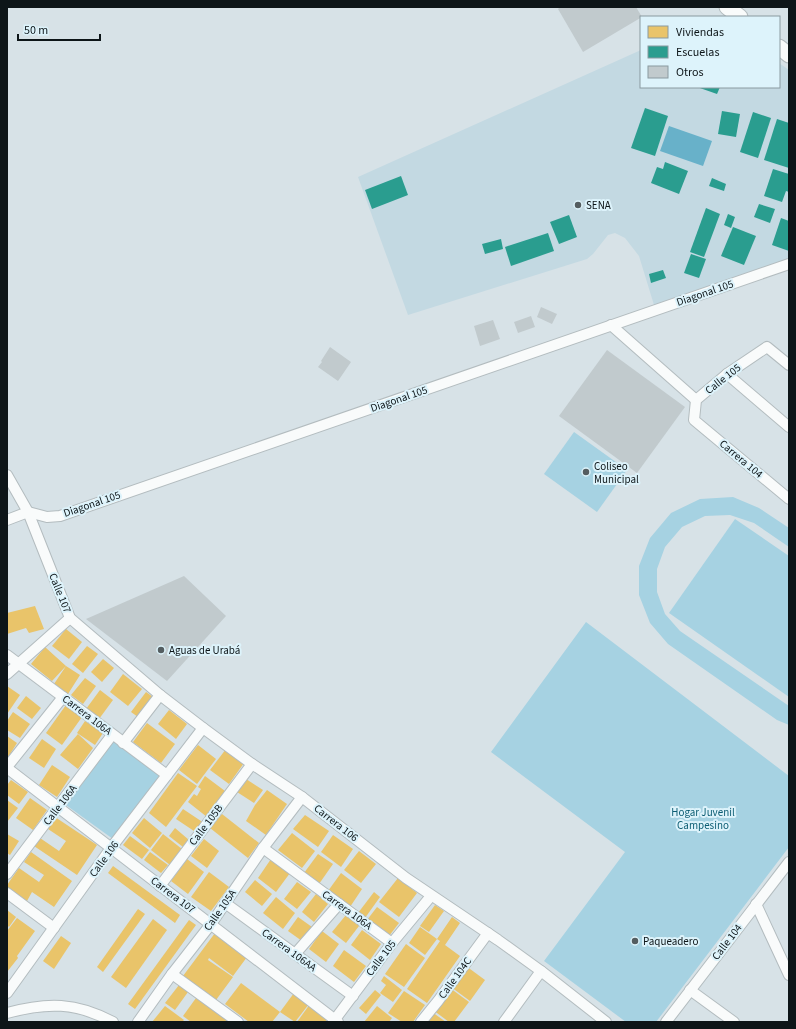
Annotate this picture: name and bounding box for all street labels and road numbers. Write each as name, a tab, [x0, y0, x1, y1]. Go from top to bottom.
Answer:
street label: Diagonal 105	[675, 276, 735, 310]
street label: Calle 105	[702, 360, 744, 398]
street label: Diagonal 105	[369, 382, 429, 416]
street label: Carrera 104	[716, 436, 766, 482]
street label: Diagonal 105	[62, 487, 122, 521]
street label: Calle 107	[45, 571, 75, 615]
street label: Carrera 106A	[59, 691, 115, 739]
street label: Calle 106A	[40, 782, 80, 828]
street label: Calle 105B	[186, 801, 227, 849]
street label: Carrera 106	[311, 801, 362, 845]
street label: Calle 106	[86, 837, 123, 880]
street label: Carrera 107	[148, 873, 198, 917]
street label: Calle 105A	[200, 886, 240, 934]
street label: Carrera 106A	[319, 887, 375, 933]
street label: Calle 104	[709, 920, 746, 963]
street label: Carrera 106AA	[259, 925, 319, 975]
street label: Calle 105	[363, 937, 399, 979]
street label: Calle 104C	[435, 954, 475, 1002]

